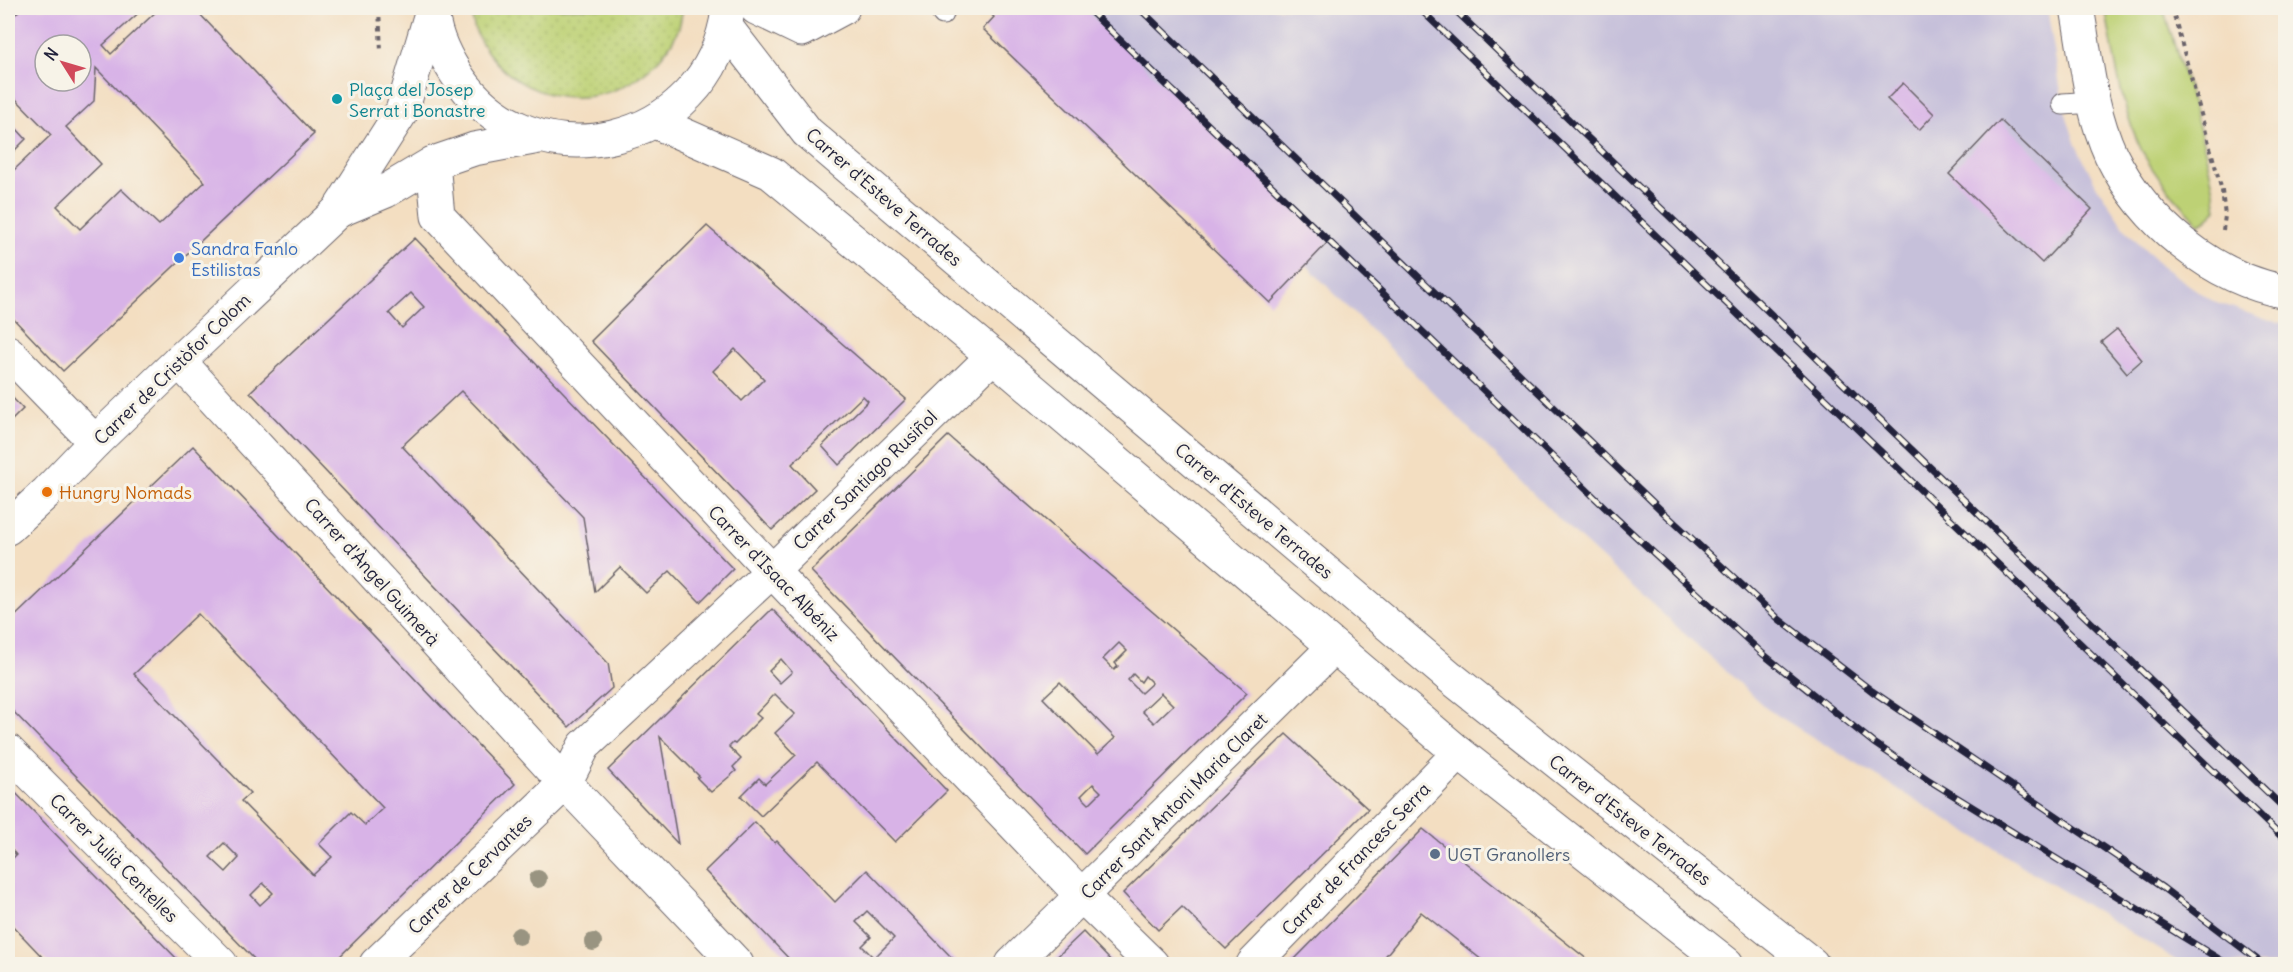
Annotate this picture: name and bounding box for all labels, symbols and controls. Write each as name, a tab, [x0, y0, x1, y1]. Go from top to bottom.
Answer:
north arrow	[33, 33, 93, 93]
text: N	[40, 44, 62, 64]
place label: Plaça del Josep Serrat i Bonastre	[349, 78, 486, 122]
marker: Plaça del Josep Serrat i Bonastre	[330, 92, 344, 106]
street label: Carrer d'Esteve Terrades	[801, 123, 967, 271]
place label: Sandra Fanlo Estilistas	[191, 237, 298, 281]
marker: Sandra Fanlo Estilistas	[172, 251, 186, 265]
street label: Carrer de Cristòfor Colom	[89, 288, 255, 450]
street label: Carrer Santiago Rusiñol	[788, 405, 942, 555]
street label: Carrer d'Esteve Terrades	[1170, 438, 1338, 584]
place label: Hungry Nomads	[59, 481, 192, 504]
marker: Hungry Nomads	[40, 485, 54, 499]
street label: Carrer d'Àngel Guimerà	[299, 493, 445, 651]
street label: Carrer d'Isaac Albéniz	[703, 500, 845, 646]
street label: Carrer Sant Antoni Maria Claret	[1076, 708, 1272, 904]
street label: Carrer d'Esteve Terrades	[1544, 750, 1716, 890]
street label: Carrer de Francesc Serra	[1277, 778, 1435, 940]
street label: Carrer Julià Centelles	[45, 789, 183, 927]
street label: Carrer de Cervantes	[403, 809, 537, 939]
place label: UGT Granollers	[1447, 843, 1570, 866]
marker: UGT Granollers	[1428, 847, 1442, 861]

